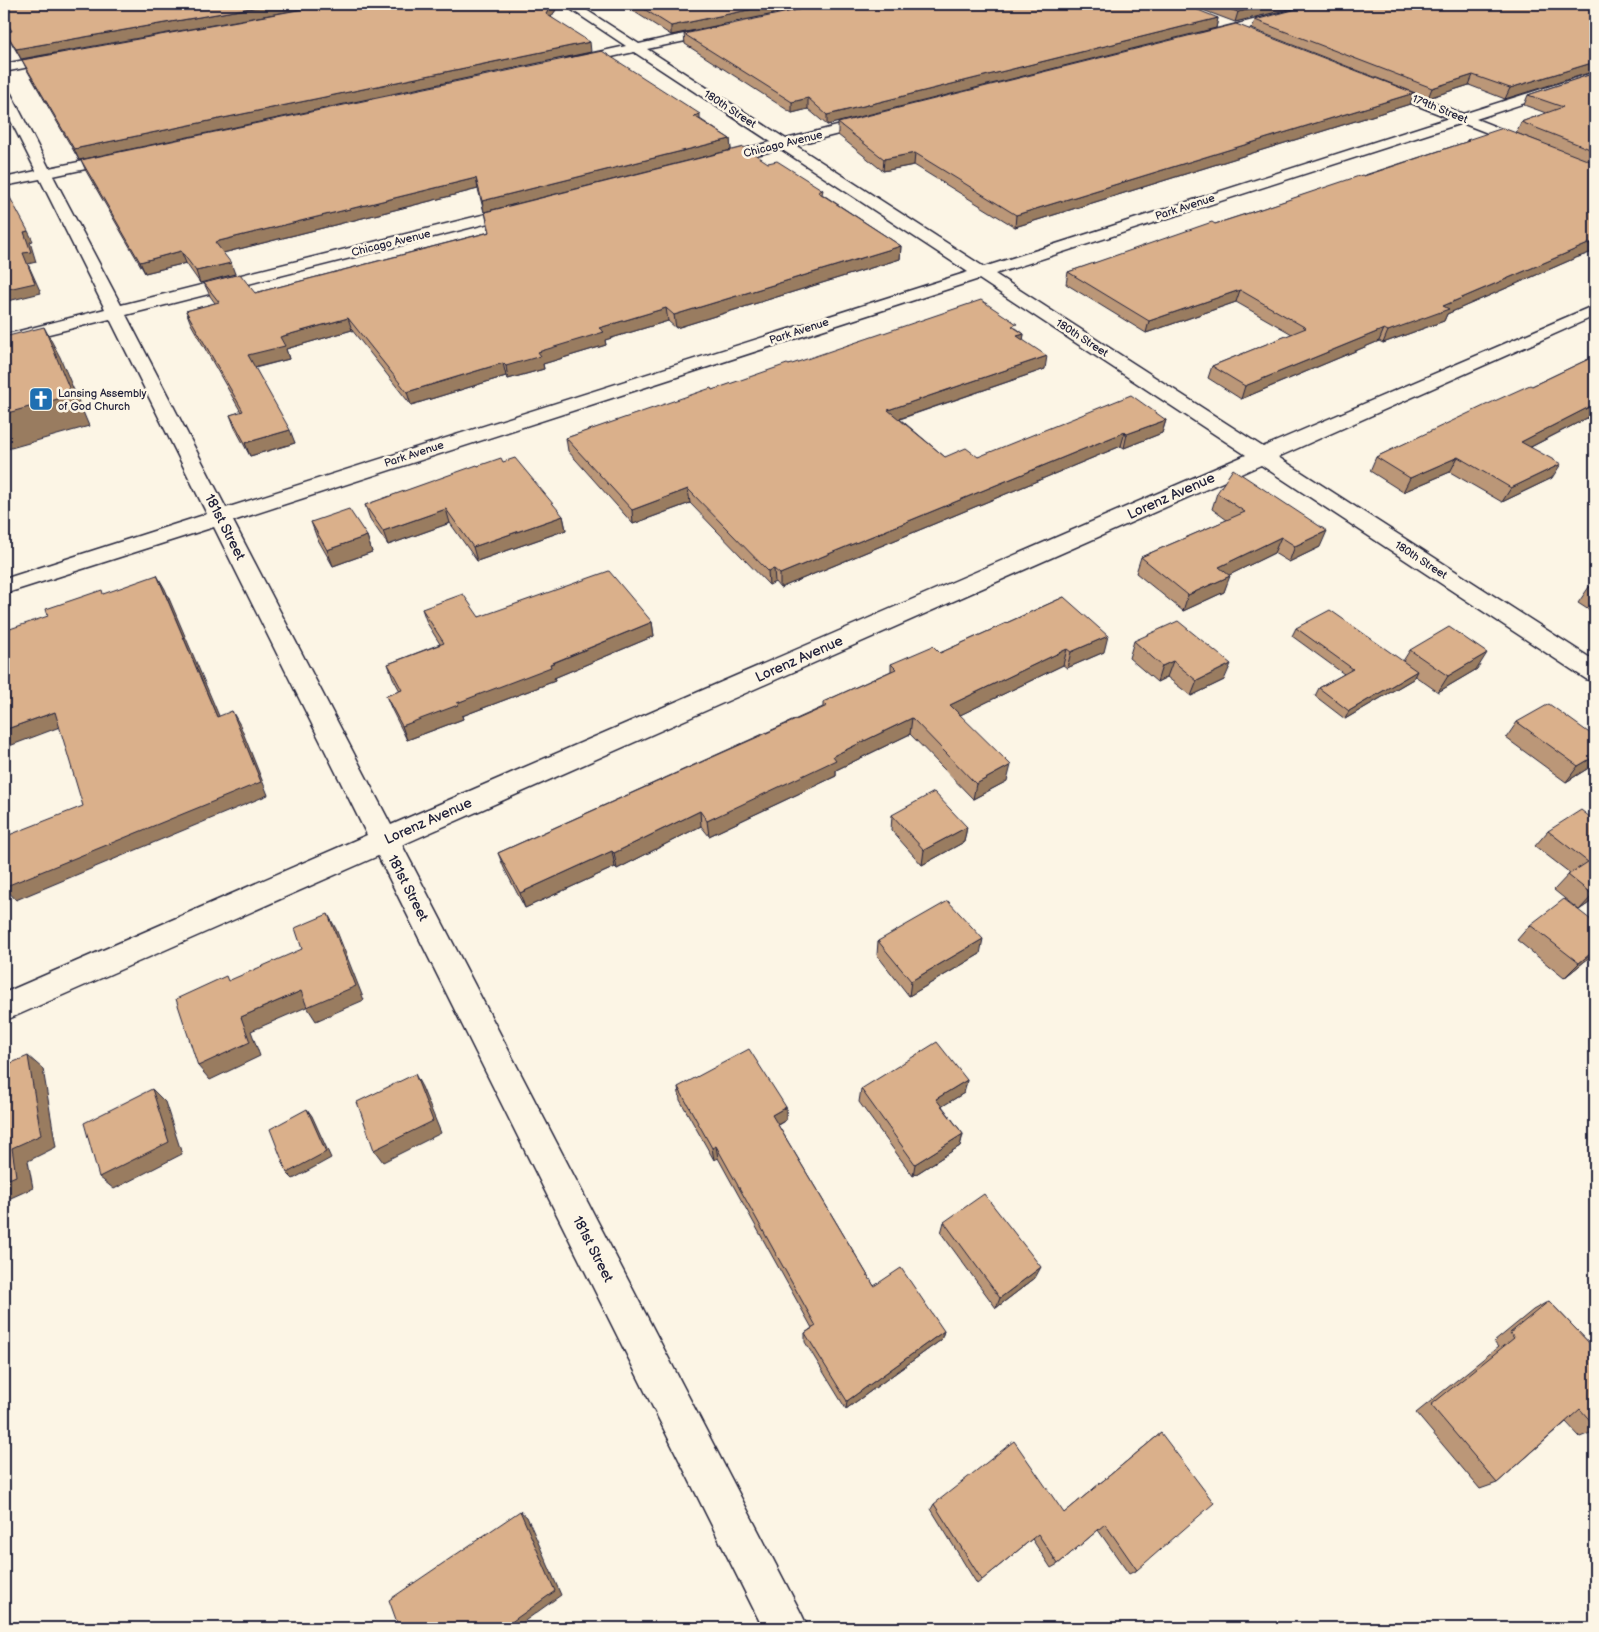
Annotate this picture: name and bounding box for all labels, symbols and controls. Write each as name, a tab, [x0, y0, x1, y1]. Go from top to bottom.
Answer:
street label: 180th Street	[701, 87, 759, 131]
street label: 179th Street	[1410, 92, 1470, 126]
street label: Chicago Avenue	[742, 128, 824, 160]
street label: Park Avenue	[1154, 191, 1217, 223]
street label: Chicago Avenue	[350, 227, 432, 259]
street label: Park Avenue	[768, 315, 831, 347]
street label: 180th Street	[1053, 316, 1111, 360]
church icon: Lansing Assembly of God Church	[28, 386, 54, 412]
place label: Lansing Assembly of God Church	[58, 387, 147, 413]
street label: Park Avenue	[383, 438, 446, 470]
street label: Lorenz Avenue	[1125, 469, 1217, 523]
street label: 181st Street	[201, 491, 249, 564]
street label: 180th Street	[1392, 538, 1450, 582]
street label: Lorenz Avenue	[753, 632, 845, 686]
street label: Lorenz Avenue	[382, 794, 474, 848]
street label: 181st Street	[384, 852, 432, 925]
street label: 181st Street	[569, 1213, 617, 1286]

